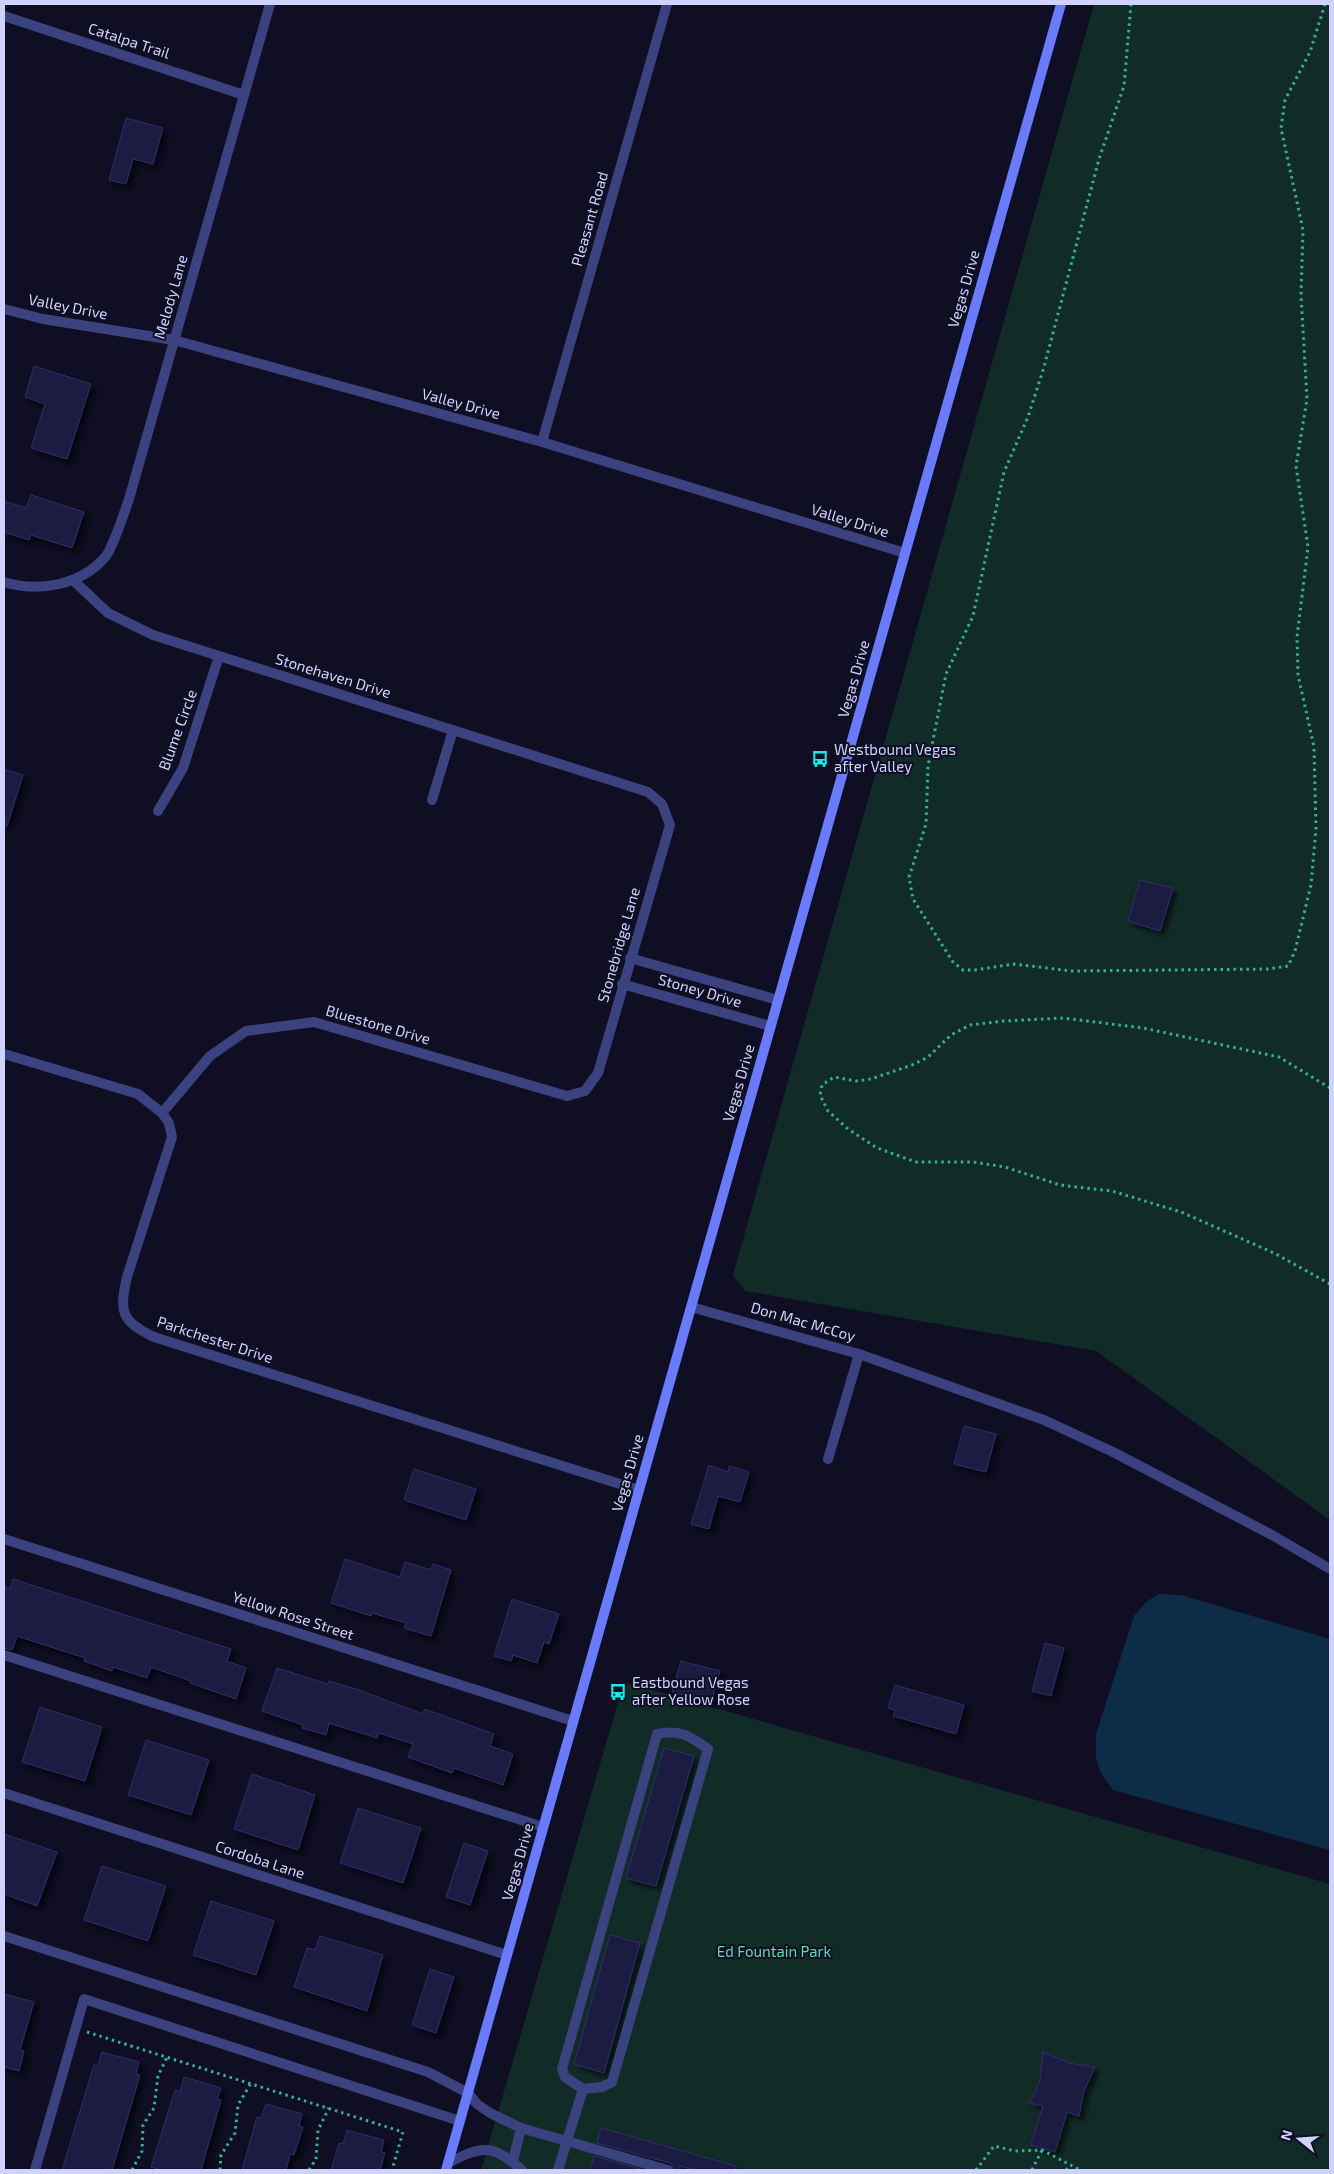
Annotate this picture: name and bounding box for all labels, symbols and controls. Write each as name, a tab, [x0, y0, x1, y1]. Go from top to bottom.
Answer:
street label: Catalpa Trail	[86, 18, 173, 62]
street label: Pleasant Road	[567, 169, 611, 268]
street label: Vegas Drive	[943, 248, 983, 330]
street label: Melody Lane	[149, 253, 191, 341]
street label: Valley Drive	[27, 290, 109, 323]
street label: Valley Drive	[420, 384, 502, 422]
street label: Valley Drive	[809, 500, 891, 540]
street label: Vegas Drive	[833, 638, 873, 720]
street label: Stonehaven Drive	[273, 649, 393, 701]
street label: Blume Circle	[154, 687, 200, 773]
place label: Westbound Vegas after Valley	[834, 740, 956, 775]
bus stop icon: Westbound Vegas after Valley	[810, 749, 830, 769]
street label: Stonebridge Lane	[593, 885, 643, 1004]
street label: Stoney Drive	[657, 970, 744, 1011]
street label: Bluestone Drive	[324, 1001, 433, 1048]
street label: Vegas Drive	[718, 1042, 758, 1124]
street label: Don Mac McCoy	[749, 1297, 858, 1345]
street label: Parkchester Drive	[155, 1312, 275, 1366]
street label: Vegas Drive	[607, 1432, 647, 1514]
street label: Yellow Rose Street	[230, 1587, 357, 1643]
place label: Eastbound Vegas after Yellow Rose	[632, 1673, 750, 1708]
bus stop icon: Eastbound Vegas after Yellow Rose	[608, 1682, 628, 1702]
street label: Vegas Drive	[497, 1821, 537, 1903]
street label: Cordoba Lane	[213, 1836, 307, 1882]
park label: Ed Fountain Park	[717, 1942, 832, 1960]
north arrow	[1274, 2114, 1324, 2164]
text: N	[1276, 2128, 1296, 2142]

